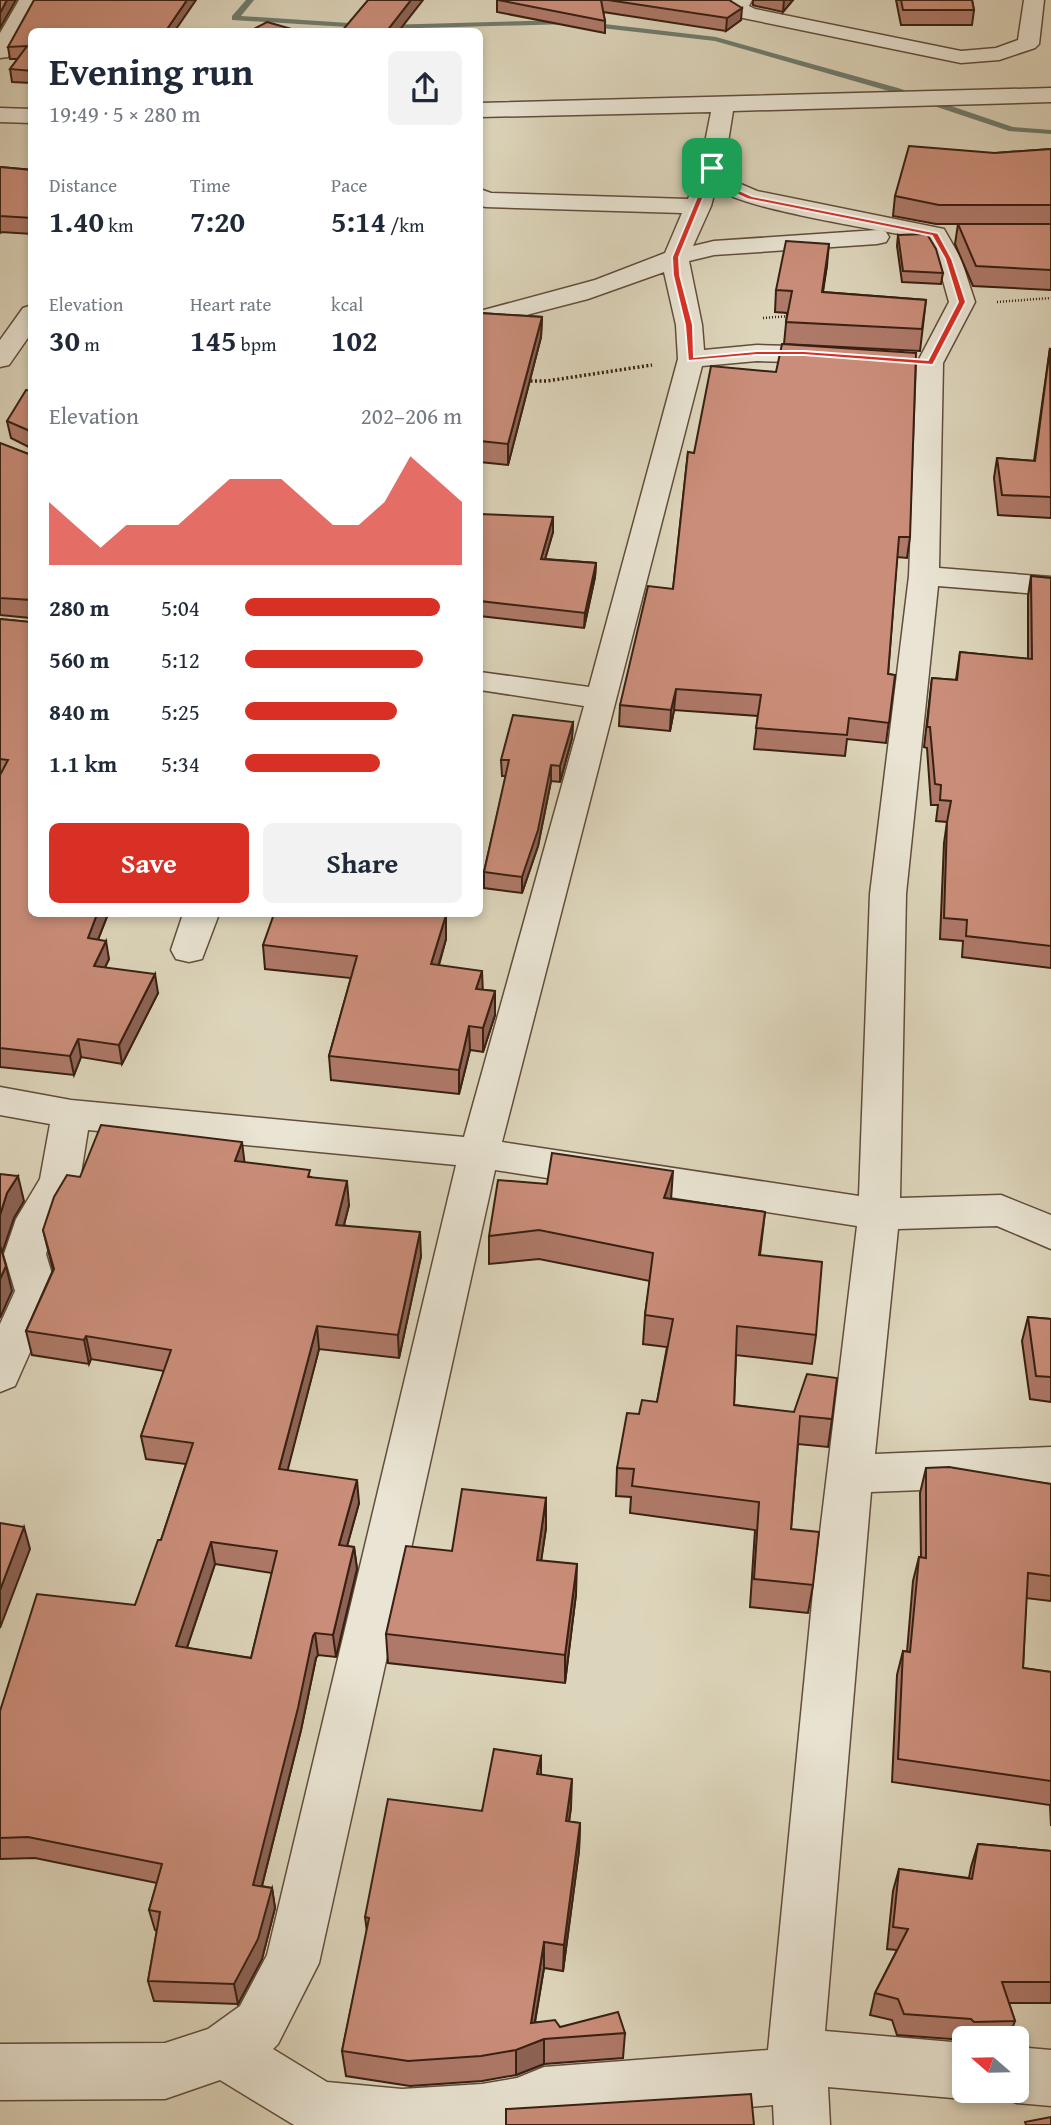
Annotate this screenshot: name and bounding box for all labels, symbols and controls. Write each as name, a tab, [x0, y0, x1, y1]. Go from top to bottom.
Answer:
text: Evening run	[49, 43, 253, 99]
button: share	[388, 51, 462, 125]
text: 19:49 · 5 × 280 m	[49, 97, 201, 130]
pin	[682, 138, 742, 198]
icon: arrive	[693, 149, 731, 187]
text: Distance	[49, 171, 117, 199]
text: Time	[190, 171, 230, 199]
text: Pace	[331, 171, 368, 199]
text: 1.40	[49, 199, 104, 243]
text: 7:20	[190, 199, 245, 243]
text: 5:14	[331, 199, 386, 243]
text: km	[104, 211, 133, 239]
text: /km	[386, 211, 424, 239]
text: Elevation	[49, 290, 123, 318]
text: Heart rate	[190, 290, 271, 318]
text: kcal	[331, 290, 363, 318]
text: 30	[49, 318, 80, 362]
text: 145	[190, 318, 237, 362]
text: 102	[331, 318, 378, 362]
text: m	[80, 330, 100, 358]
text: bpm	[237, 330, 276, 358]
text: Elevation	[49, 399, 139, 432]
text: 202–206 m	[361, 399, 462, 432]
text: 280 m	[49, 591, 110, 624]
text: 5:04	[161, 591, 200, 624]
text: 560 m	[49, 643, 110, 676]
text: 5:12	[161, 643, 200, 676]
text: 840 m	[49, 695, 110, 728]
text: 5:25	[161, 695, 200, 728]
text: 1.1 km	[49, 747, 117, 780]
text: 5:34	[161, 747, 200, 780]
button: Save	[49, 823, 249, 903]
button: Share	[263, 823, 462, 903]
north arrow	[952, 2026, 1029, 2104]
map controls	[952, 2026, 1029, 2103]

